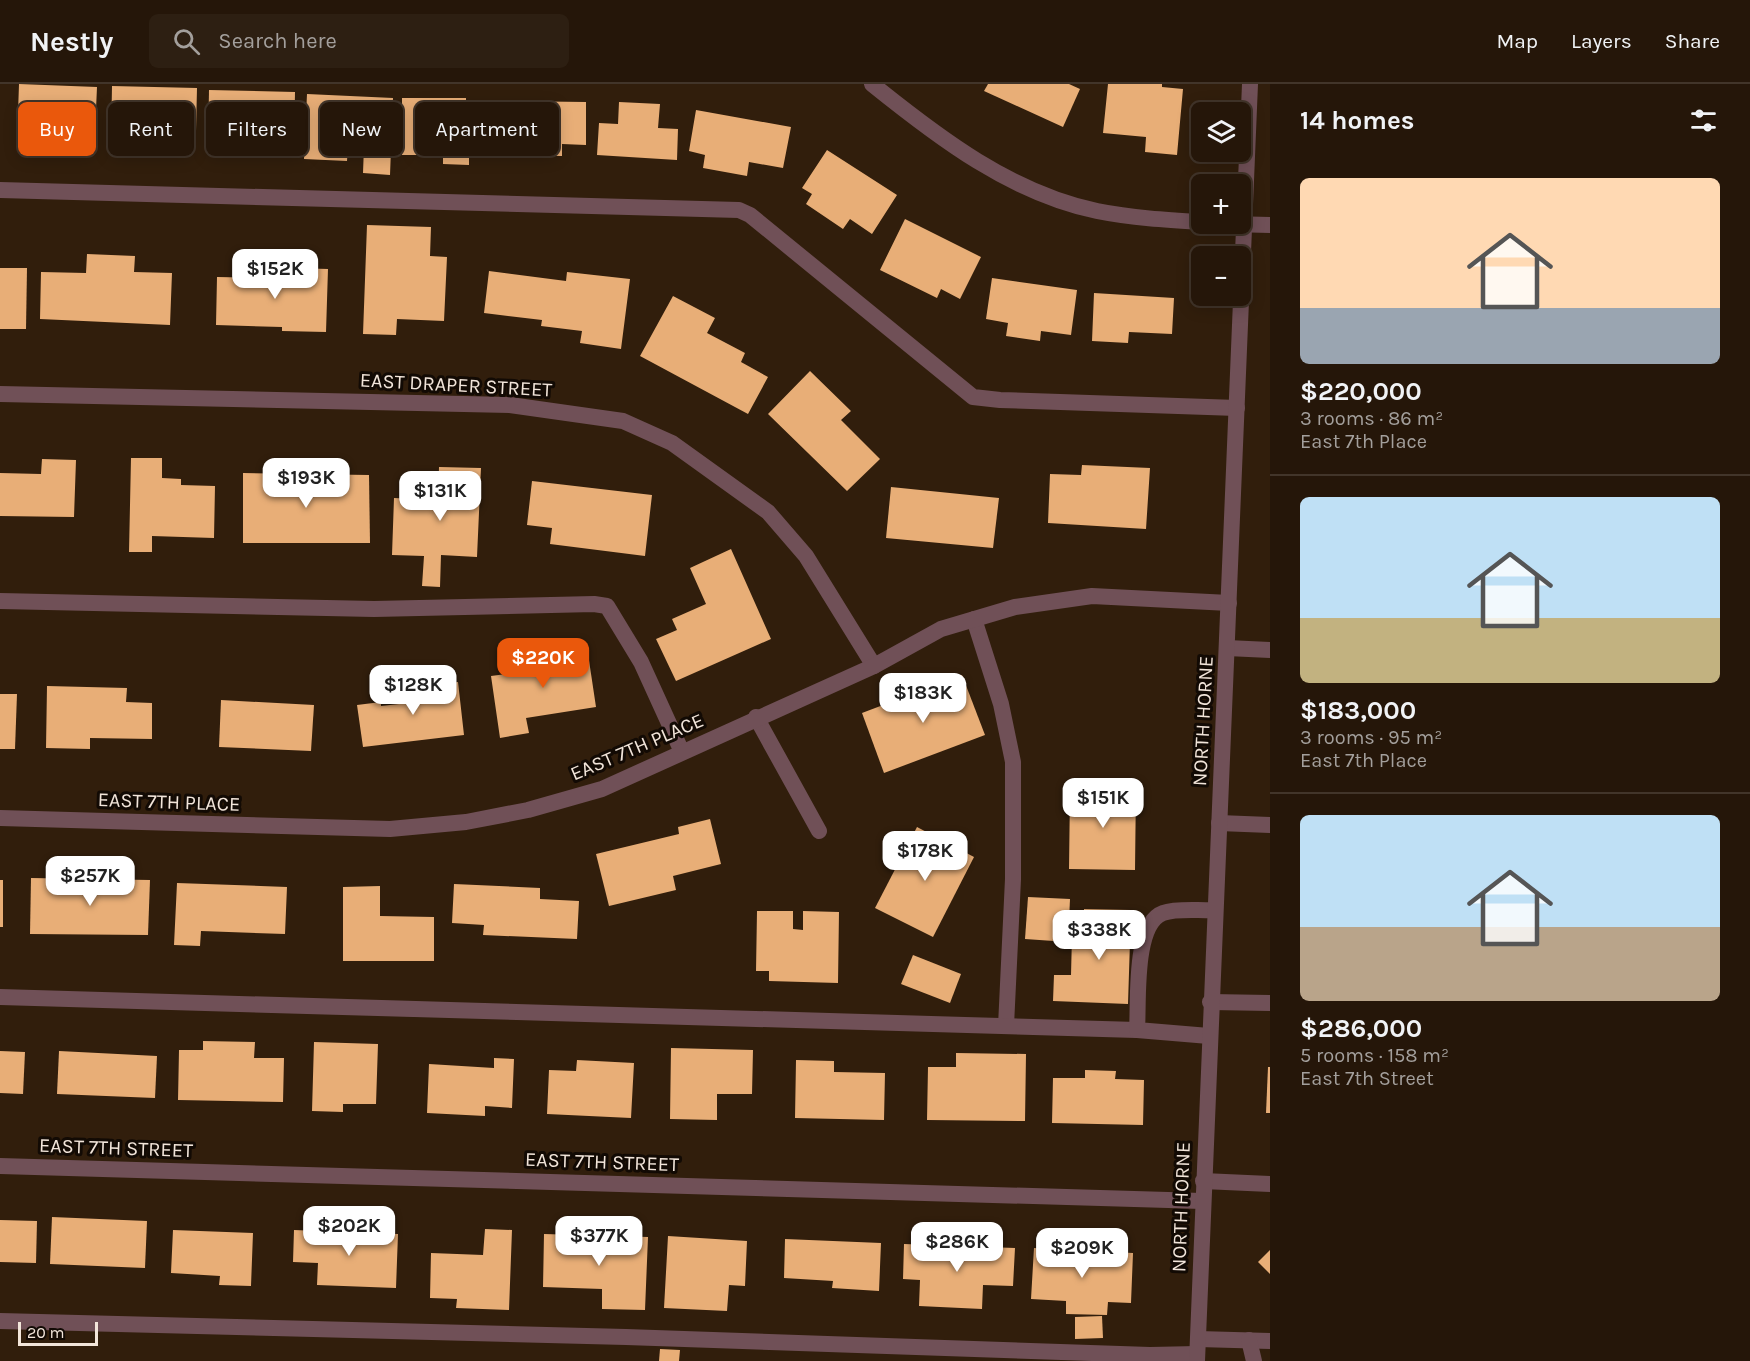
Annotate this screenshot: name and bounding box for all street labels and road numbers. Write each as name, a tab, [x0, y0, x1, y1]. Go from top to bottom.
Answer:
street label: EAST DRAPER STREET	[359, 368, 553, 402]
street label: NORTH HORNE	[1188, 655, 1218, 787]
street label: EAST 7TH PLACE	[567, 709, 707, 785]
street label: EAST 7TH PLACE	[97, 788, 241, 816]
street label: EAST 7TH STREET	[39, 1134, 193, 1162]
street label: NORTH HORNE	[1167, 1141, 1195, 1273]
street label: EAST 7TH STREET	[525, 1148, 679, 1176]

